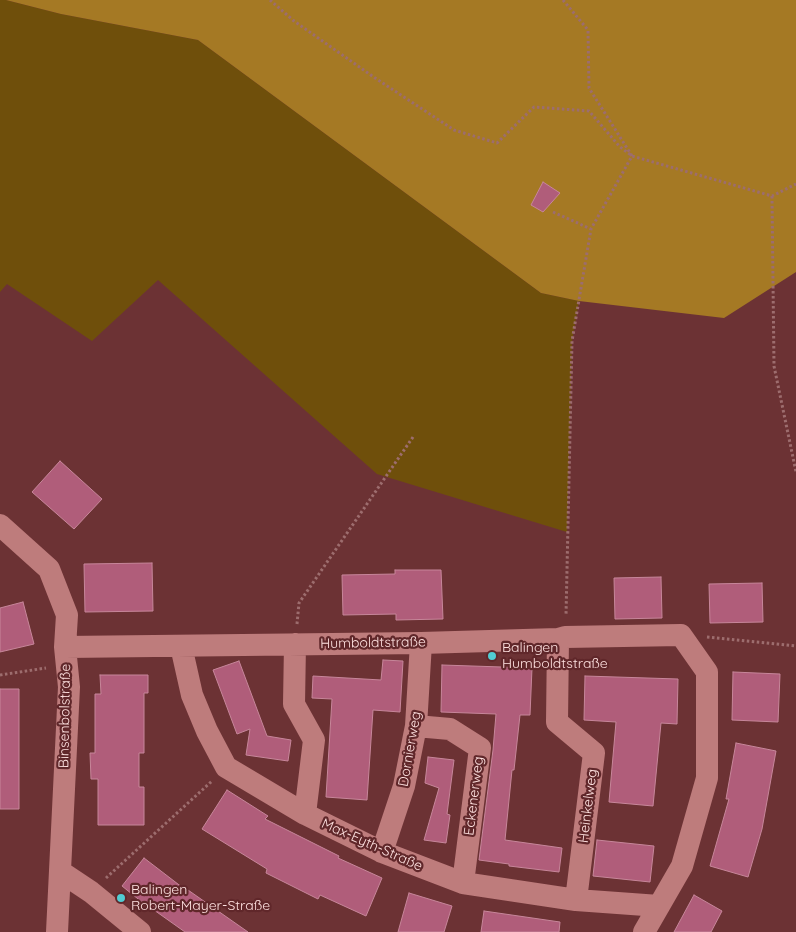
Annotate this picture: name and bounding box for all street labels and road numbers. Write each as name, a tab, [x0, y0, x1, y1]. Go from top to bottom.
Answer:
street label: Humboldtstraße	[320, 634, 426, 652]
street label: Binsenbolstraße	[56, 664, 74, 768]
street label: Dornierweg	[395, 710, 425, 788]
street label: Eckenerweg	[461, 756, 487, 836]
street label: Heinkelweg	[575, 768, 601, 844]
street label: Max-Eyth-Straße	[319, 815, 425, 875]

